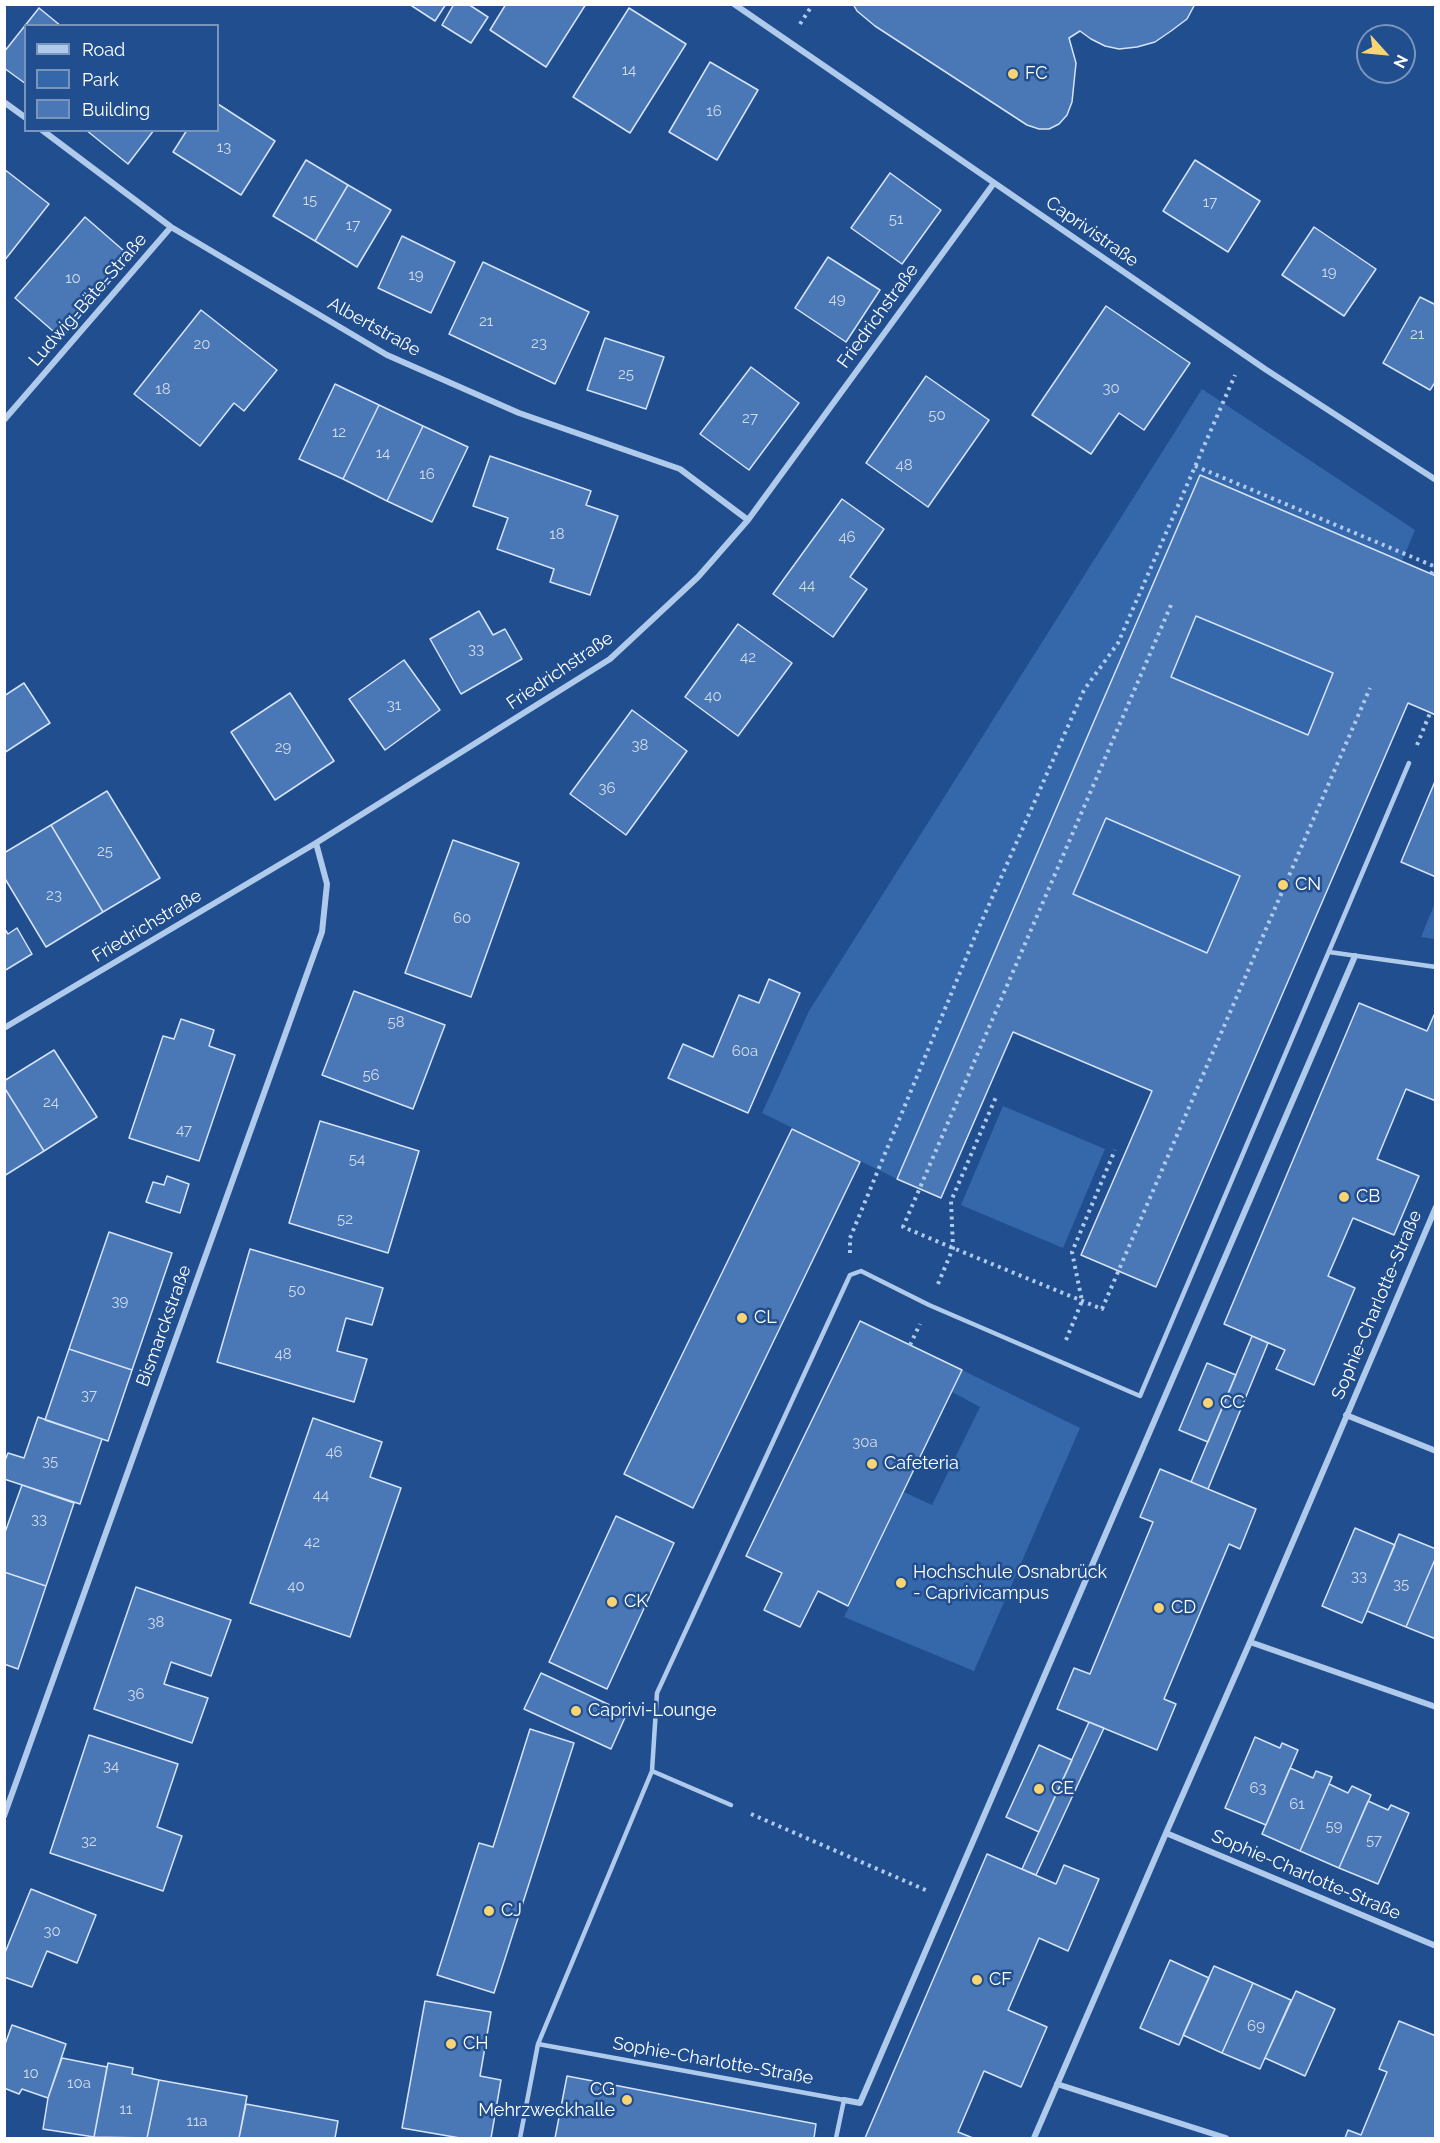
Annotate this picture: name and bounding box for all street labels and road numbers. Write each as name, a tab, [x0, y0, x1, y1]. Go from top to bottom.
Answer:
street label: Caprivistraße	[1041, 192, 1143, 272]
street label: Ludwig-Bäte-Straße	[24, 229, 152, 371]
street label: Friedrichstraße	[833, 260, 923, 372]
street label: Albertstraße	[324, 293, 424, 361]
street label: Friedrichstraße	[503, 627, 617, 715]
street label: Friedrichstraße	[88, 885, 206, 967]
street label: Sophie-Charlotte-Straße	[1327, 1207, 1427, 1403]
street label: Bismarckstraße	[132, 1262, 196, 1390]
street label: Sophie-Charlotte-Straße	[1208, 1825, 1404, 1925]
street label: Sophie-Charlotte-Straße	[611, 2033, 815, 2089]

